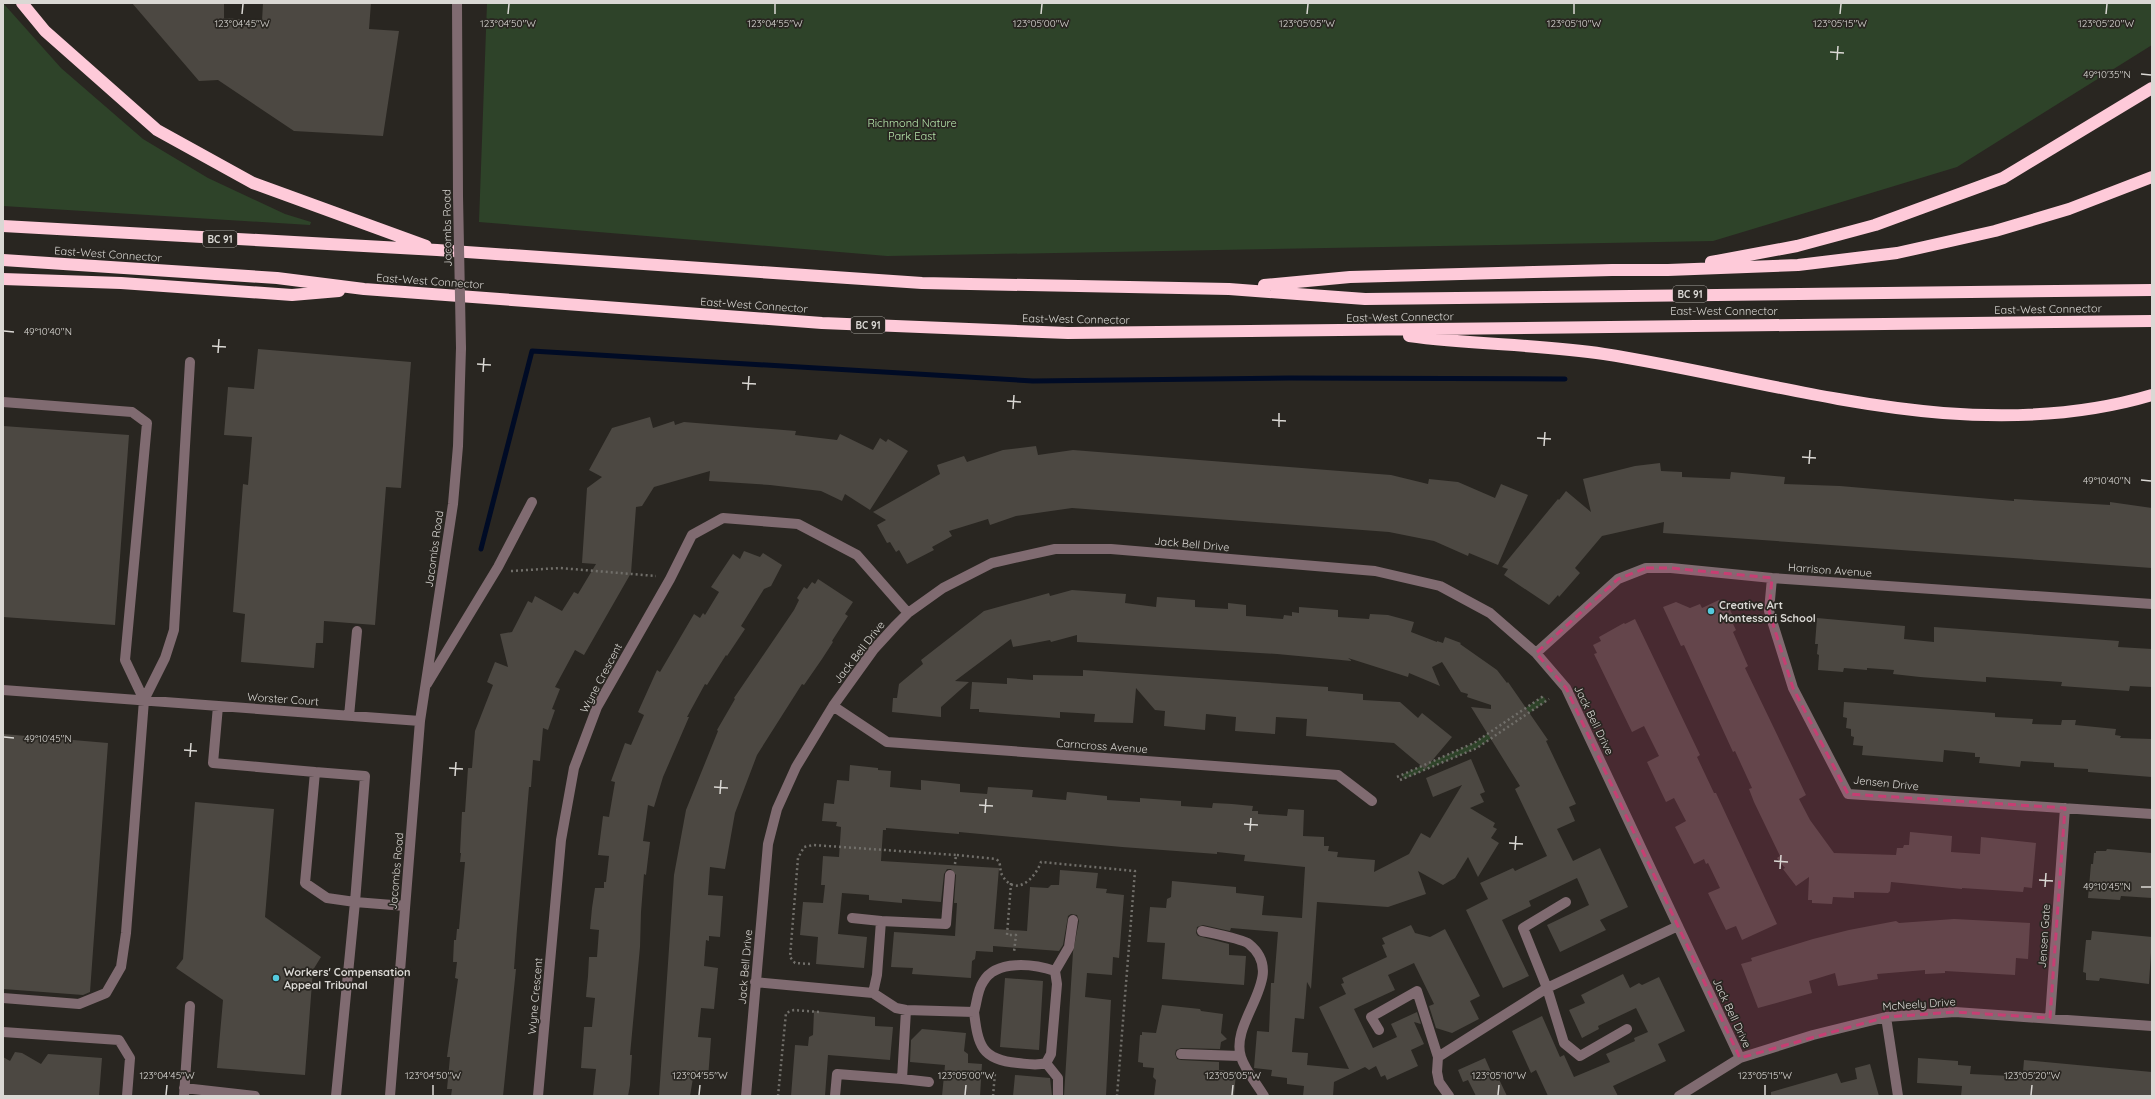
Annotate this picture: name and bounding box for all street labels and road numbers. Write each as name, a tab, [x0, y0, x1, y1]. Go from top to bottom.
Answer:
street label: Jacombs Road	[439, 189, 455, 267]
road number: BC 91	[203, 231, 237, 247]
street label: East-West Connector	[54, 243, 163, 265]
street label: East-West Connector	[376, 270, 485, 292]
road number: BC 91	[1673, 286, 1707, 302]
street label: East-West Connector	[700, 294, 809, 316]
street label: East-West Connector	[1994, 301, 2103, 317]
street label: East-West Connector	[1670, 304, 1779, 318]
street label: East-West Connector	[1346, 309, 1455, 325]
street label: East-West Connector	[1022, 311, 1131, 327]
road number: BC 91	[851, 317, 885, 333]
street label: Jacombs Road	[422, 510, 446, 588]
street label: Jack Bell Drive	[1154, 534, 1230, 554]
street label: Harrison Avenue	[1788, 560, 1872, 580]
street label: Jack Bell Drive	[830, 618, 888, 686]
street label: Wyne Crescent	[577, 640, 625, 715]
street label: Jack Bell Drive	[1571, 683, 1617, 757]
street label: Worster Court	[247, 690, 320, 709]
street label: Carncross Avenue	[1056, 736, 1148, 756]
street label: Jensen Drive	[1852, 773, 1920, 793]
street label: Jacombs Road	[386, 832, 406, 910]
street label: Jensen Gate	[2035, 904, 2053, 968]
street label: Jack Bell Drive	[735, 929, 755, 1005]
street label: Wyne Crescent	[525, 957, 545, 1035]
street label: Jack Bell Drive	[1710, 976, 1754, 1050]
street label: McNeely Drive	[1882, 994, 1956, 1014]

